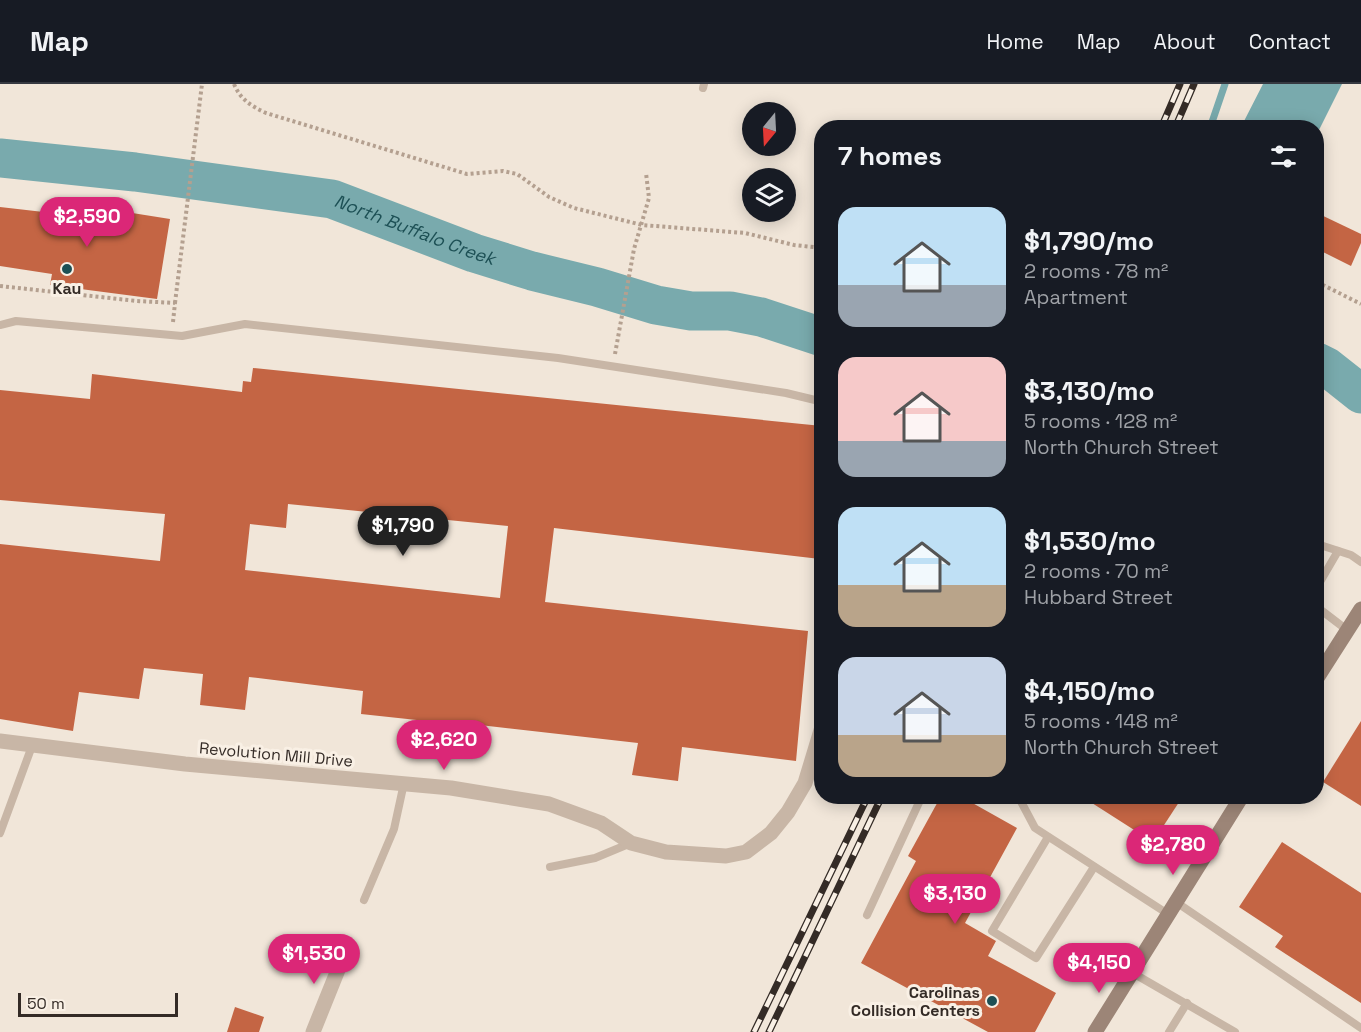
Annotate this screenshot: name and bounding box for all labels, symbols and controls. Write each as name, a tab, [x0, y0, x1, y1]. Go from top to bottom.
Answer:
text: Map	[30, 23, 89, 59]
text: Home	[986, 28, 1044, 55]
text: Map	[1077, 28, 1121, 55]
text: About	[1154, 28, 1216, 55]
text: Contact	[1249, 28, 1331, 55]
north arrow	[742, 102, 796, 156]
map controls	[742, 102, 796, 222]
text: 7 homes	[838, 139, 942, 173]
icon: filters	[1267, 140, 1300, 173]
button: layers	[742, 168, 796, 222]
water label: North Buffalo Creek	[331, 189, 500, 271]
pin: $2,590	[38, 197, 136, 248]
text: $2,590	[53, 203, 121, 229]
text: $1,790/mo	[1024, 224, 1154, 258]
icon: home	[886, 231, 958, 303]
text: 2 rooms · 78 m²	[1024, 258, 1168, 284]
marker: Kau	[60, 262, 74, 276]
place label: Kau	[53, 278, 81, 299]
text: Apartment	[1024, 284, 1128, 310]
text: $3,130/mo	[1024, 374, 1154, 408]
icon: home	[886, 381, 958, 453]
text: 5 rooms · 128 m²	[1024, 408, 1177, 434]
text: North Church Street	[1024, 434, 1219, 460]
pin: $1,790	[354, 506, 452, 557]
text: $1,790	[372, 512, 434, 538]
text: $1,530/mo	[1024, 524, 1156, 558]
icon: home	[886, 531, 958, 603]
text: 2 rooms · 70 m²	[1024, 558, 1168, 584]
text: Hubbard Street	[1024, 584, 1173, 610]
text: $4,150/mo	[1024, 674, 1155, 708]
icon: home	[886, 681, 958, 753]
text: 5 rooms · 148 m²	[1024, 708, 1178, 734]
pin: $2,620	[395, 720, 493, 771]
text: $2,620	[411, 726, 477, 752]
text: North Church Street	[1024, 734, 1219, 760]
street label: Revolution Mill Drive	[198, 737, 354, 772]
pin: $2,780	[1124, 825, 1222, 876]
text: $2,780	[1140, 831, 1206, 857]
pin: $3,130	[906, 874, 1004, 925]
text: $3,130	[923, 880, 987, 906]
pin: $1,530	[265, 934, 363, 985]
text: $1,530	[282, 940, 346, 966]
pin: $4,150	[1050, 943, 1148, 994]
text: $4,150	[1067, 949, 1131, 975]
place label: Carolinas Collision Centers	[851, 982, 980, 1021]
scale bar	[18, 990, 178, 1018]
text: 50 m	[27, 993, 65, 1014]
marker: Carolinas Collision Centers	[985, 994, 999, 1008]

